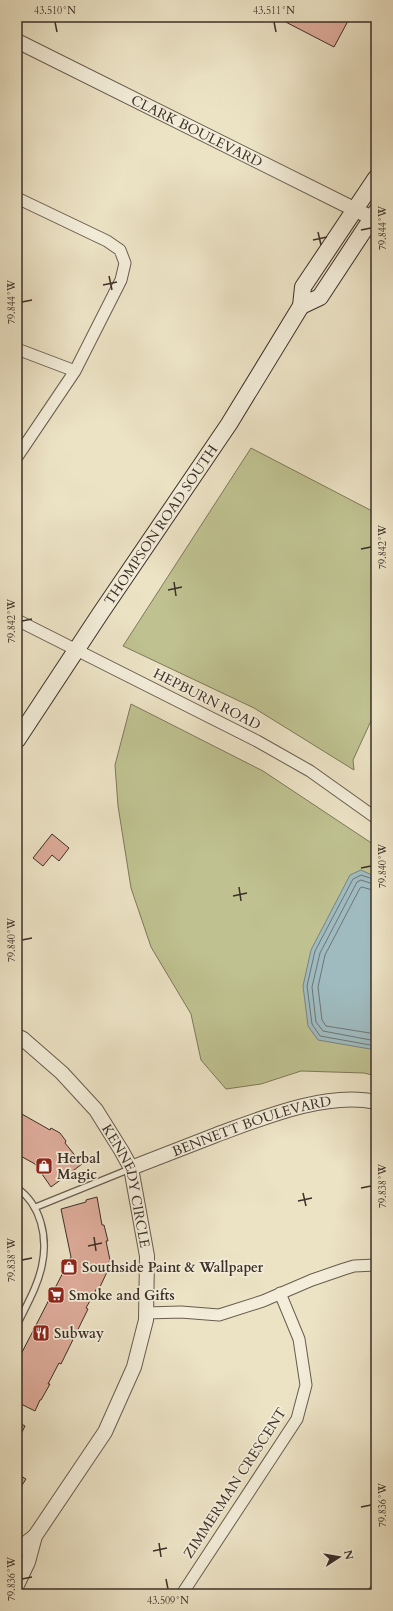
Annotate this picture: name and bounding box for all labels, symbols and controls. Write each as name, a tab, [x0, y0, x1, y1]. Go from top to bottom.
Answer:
text: 43.510°N	[34, 4, 76, 18]
text: 43.511°N	[253, 4, 295, 18]
street label: CLARK BOULEVARD	[128, 90, 266, 171]
text: 79.844°W	[376, 205, 390, 250]
text: 79.844°W	[5, 279, 19, 324]
street label: THOMPSON ROAD SOUTH	[100, 440, 222, 608]
text: 79.842°W	[376, 524, 390, 569]
text: 79.842°W	[5, 598, 19, 643]
street label: HEPBURN ROAD	[150, 664, 264, 734]
text: 79.840°W	[376, 843, 390, 888]
text: 79.840°W	[5, 917, 19, 962]
street label: BENNETT BOULEVARD	[169, 1091, 332, 1161]
street label: KENNEDY CIRCLE	[98, 1120, 155, 1249]
place label: Herbal Magic	[57, 1149, 100, 1184]
shop icon: Herbal Magic	[34, 1156, 54, 1176]
text: 79.838°W	[376, 1163, 390, 1208]
text: 79.838°W	[5, 1237, 19, 1282]
shop icon: Southside Paint & Wallpaper	[59, 1257, 79, 1277]
place label: Southside Paint & Wallpaper	[82, 1258, 263, 1277]
supermarket icon: Smoke and Gifts	[46, 1285, 66, 1305]
place label: Smoke and Gifts	[69, 1286, 175, 1305]
restaurant icon: Subway	[31, 1323, 51, 1343]
place label: Subway	[54, 1324, 104, 1343]
street label: ZIMMERMAN CRESCENT	[179, 1404, 291, 1562]
text: 79.836°W	[376, 1482, 390, 1527]
north arrow	[319, 1537, 359, 1577]
text: N	[340, 1549, 357, 1562]
text: 79.836°W	[5, 1556, 19, 1601]
text: 43.509°N	[147, 1594, 189, 1608]

